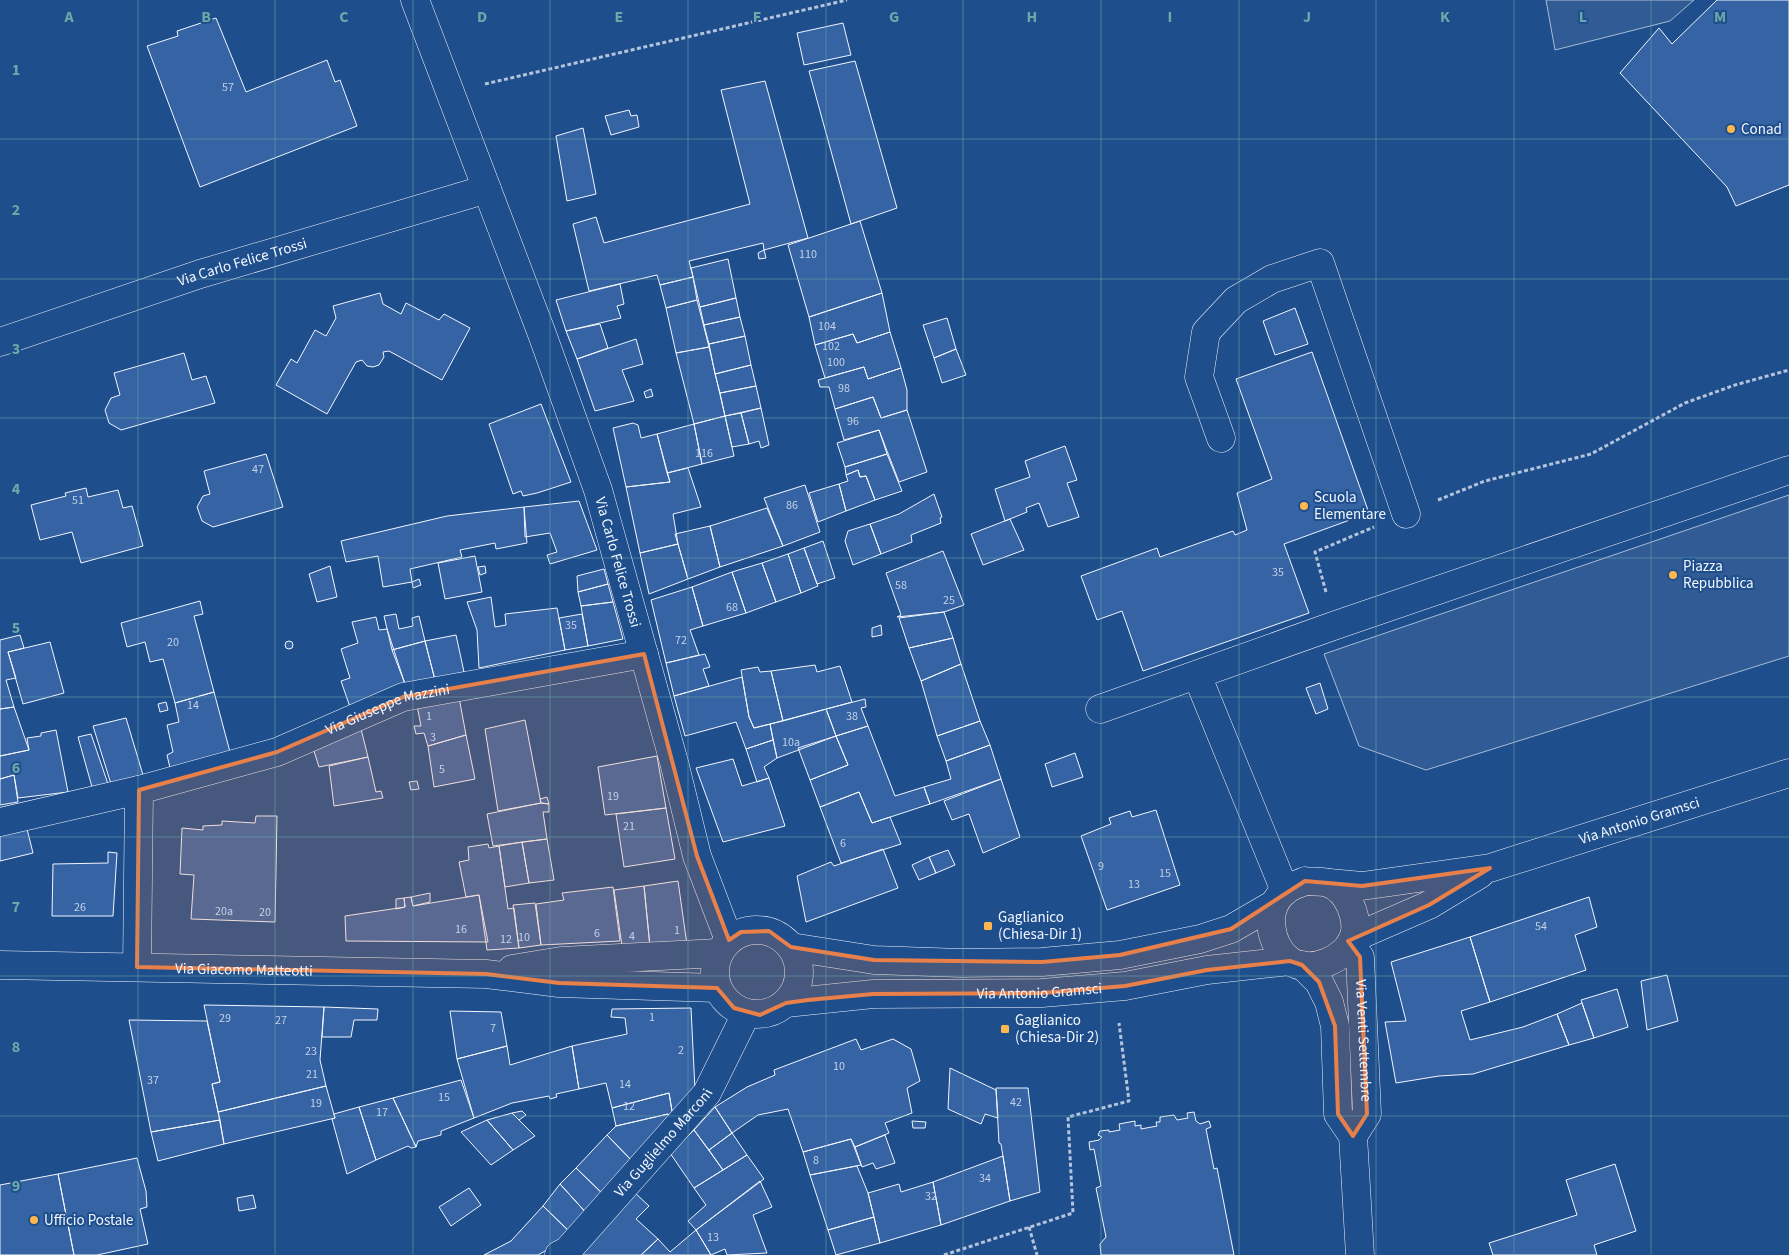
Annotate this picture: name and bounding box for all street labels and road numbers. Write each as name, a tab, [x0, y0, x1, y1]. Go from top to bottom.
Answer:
street label: Via Carlo Felice Trossi	[174, 232, 309, 291]
street label: Via Carlo Felice Trossi	[590, 495, 646, 630]
street label: Via Giuseppe Mazzini	[322, 678, 451, 740]
street label: Via Antonio Gramsci	[1576, 792, 1702, 850]
street label: Via Giacomo Matteotti	[175, 958, 313, 981]
street label: Via Antonio Gramsci	[977, 977, 1103, 1004]
street label: Via Venti Settembre	[1351, 979, 1377, 1102]
street label: Via Guglielmo Marconi	[609, 1085, 718, 1202]

